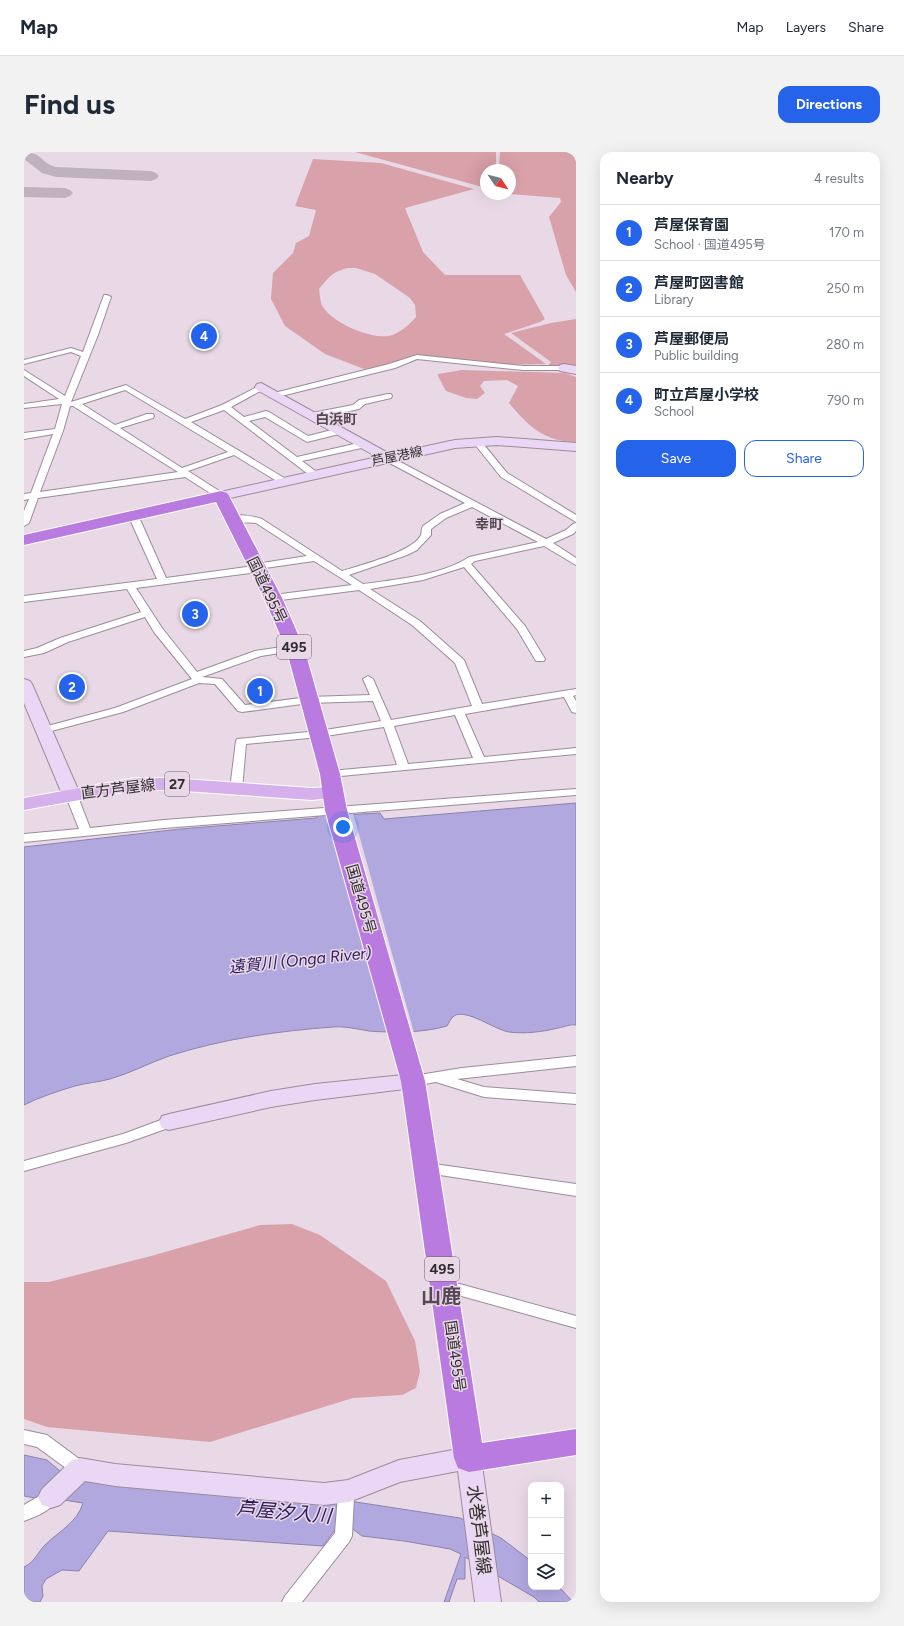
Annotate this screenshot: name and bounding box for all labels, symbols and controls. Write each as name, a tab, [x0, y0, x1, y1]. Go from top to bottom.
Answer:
text: Map	[20, 16, 58, 39]
text: Map	[736, 19, 764, 36]
text: Layers	[786, 19, 826, 36]
text: Share	[848, 19, 884, 36]
button: Directions	[778, 86, 880, 123]
text: Find us	[24, 87, 115, 121]
north arrow	[480, 164, 516, 200]
text: Nearby	[616, 168, 674, 188]
text: 4 results	[814, 171, 864, 186]
text: 芦屋保育園	[654, 216, 729, 234]
text: 1	[626, 225, 632, 240]
text: 170 m	[829, 225, 864, 240]
text: School · 国道495号	[654, 237, 766, 252]
text: 芦屋町図書館	[654, 274, 744, 292]
text: 2	[625, 281, 633, 296]
text: 250 m	[827, 281, 864, 296]
text: Library	[654, 292, 694, 307]
pin: 4	[191, 321, 217, 351]
text: 芦屋郵便局	[654, 330, 729, 348]
text: 3	[625, 337, 633, 352]
text: 280 m	[826, 337, 864, 352]
text: Public building	[654, 348, 739, 363]
text: 町立芦屋小学校	[654, 386, 759, 404]
text: 4	[625, 393, 633, 408]
text: 790 m	[827, 393, 864, 408]
text: School	[654, 404, 694, 419]
district label: 白浜町	[315, 411, 357, 428]
button: Save	[616, 440, 736, 477]
button: Share	[744, 440, 864, 477]
street label: 芦屋港線	[370, 443, 424, 469]
district label: 幸町	[475, 516, 503, 533]
street label: 国道495号	[243, 554, 291, 626]
pin: 3	[182, 599, 208, 629]
road number: 495	[277, 635, 311, 659]
pin: 2	[59, 672, 85, 702]
pin: 1	[247, 676, 273, 706]
road number: 27	[165, 772, 189, 796]
street label: 直方芦屋線	[80, 775, 156, 803]
your location	[333, 817, 353, 837]
street label: 国道495号	[343, 862, 379, 936]
water label: 遠賀川 (Onga River)	[228, 943, 373, 977]
road number: 495	[425, 1257, 459, 1281]
district label: 山鹿	[421, 1284, 461, 1308]
street label: 国道495号	[441, 1319, 469, 1393]
map controls	[528, 1482, 564, 1590]
button: +	[528, 1482, 564, 1518]
street label: 水巻芦屋線	[463, 1484, 495, 1576]
water label: 芦屋汐入川	[236, 1496, 334, 1528]
button: −	[528, 1518, 564, 1554]
button: layers	[528, 1554, 564, 1590]

